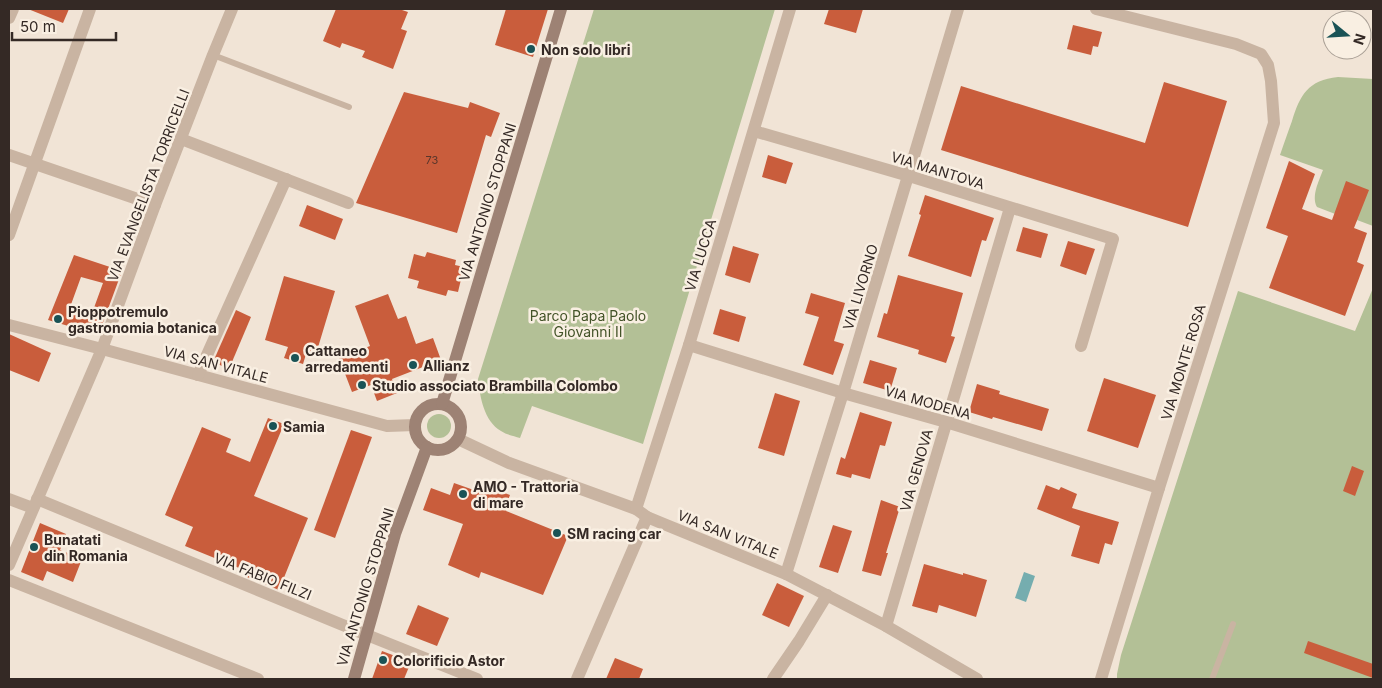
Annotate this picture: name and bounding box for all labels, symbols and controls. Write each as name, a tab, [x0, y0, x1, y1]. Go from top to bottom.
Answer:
scale bar	[12, 10, 116, 42]
north arrow	[1322, 10, 1372, 60]
text: 50 m	[20, 17, 56, 36]
text: N	[1350, 31, 1370, 47]
place label: Non solo libri	[541, 41, 631, 58]
marker: Non solo libri	[525, 43, 537, 55]
street label: VIA EVANGELISTA TORRICELLI	[103, 86, 193, 284]
street label: VIA ANTONIO STOPPANI	[455, 121, 519, 283]
street label: VIA MANTOVA	[889, 148, 987, 192]
house number: 73	[426, 153, 439, 167]
street label: VIA LUCCA	[681, 216, 719, 293]
street label: VIA LIVORNO	[839, 242, 881, 332]
street label: VIA MONTE ROSA	[1157, 301, 1209, 422]
place label: Pioppotremulo gastronomia botanica	[68, 303, 217, 336]
park label: Parco Papa Paolo Giovanni II	[530, 307, 646, 340]
marker: Pioppotremulo gastronomia botanica	[52, 313, 64, 325]
street label: VIA SAN VITALE	[162, 342, 270, 386]
place label: Cattaneo arredamenti	[305, 342, 389, 375]
marker: Cattaneo arredamenti	[289, 352, 301, 364]
place label: Allianz	[423, 357, 470, 374]
marker: Allianz	[407, 359, 419, 371]
place label: Studio associato Brambilla Colombo	[372, 377, 618, 394]
marker: Studio associato Brambilla Colombo	[356, 379, 368, 391]
street label: VIA MODENA	[883, 382, 973, 423]
place label: Samia	[283, 418, 325, 435]
marker: Samia	[267, 420, 279, 432]
street label: VIA GENOVA	[896, 426, 936, 513]
place label: AMO - Trattoria di mare	[473, 478, 579, 511]
marker: AMO - Trattoria di mare	[457, 488, 469, 500]
street label: VIA ANTONIO STOPPANI	[333, 506, 397, 668]
street label: VIA SAN VITALE	[675, 506, 781, 562]
place label: SM racing car	[567, 525, 662, 542]
marker: SM racing car	[551, 527, 563, 539]
place label: Bunatati din Romania	[44, 531, 128, 564]
marker: Bunatati din Romania	[28, 541, 40, 553]
street label: VIA FABIO FILZI	[212, 549, 314, 603]
place label: Colorificio Astor	[393, 652, 505, 669]
marker: Colorificio Astor	[377, 654, 389, 666]

